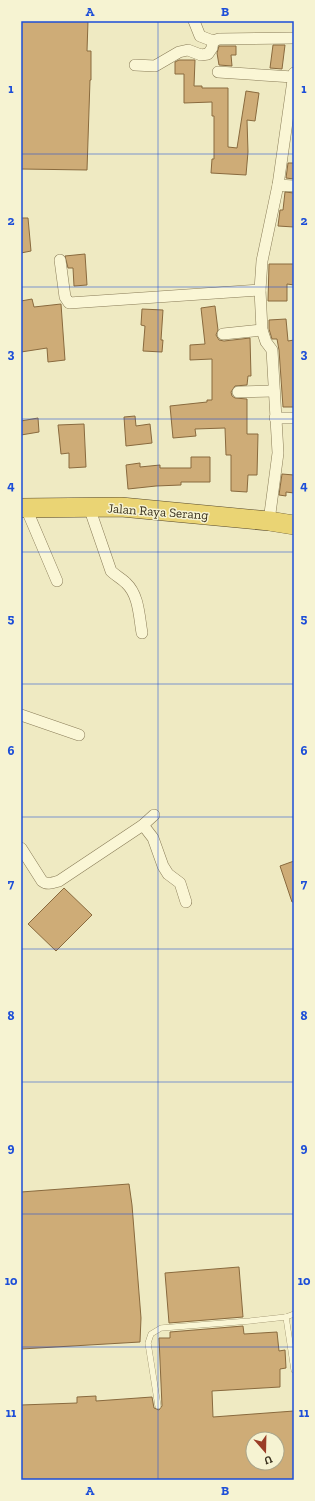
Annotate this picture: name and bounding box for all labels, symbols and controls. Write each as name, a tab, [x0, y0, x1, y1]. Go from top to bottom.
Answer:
text: A	[86, 4, 95, 19]
text: B	[221, 4, 229, 19]
text: 1	[8, 81, 14, 96]
text: 1	[301, 81, 307, 96]
text: 2	[8, 213, 15, 228]
text: 2	[301, 213, 308, 228]
text: 3	[8, 346, 15, 361]
text: 3	[301, 346, 308, 361]
text: 4	[7, 478, 15, 493]
text: 4	[300, 478, 308, 493]
street label: Jalan Raya Serang	[107, 500, 209, 523]
text: 5	[8, 611, 15, 626]
text: 5	[301, 611, 308, 626]
text: 6	[8, 743, 15, 758]
text: 6	[301, 743, 308, 758]
text: 7	[8, 876, 15, 891]
text: 7	[301, 876, 308, 891]
text: 8	[7, 1008, 15, 1023]
text: 8	[300, 1008, 308, 1023]
text: 9	[8, 1140, 15, 1155]
text: 9	[301, 1140, 308, 1155]
text: 10	[5, 1273, 18, 1288]
text: 10	[298, 1273, 311, 1288]
text: 11	[6, 1405, 17, 1420]
text: 11	[299, 1405, 310, 1420]
north arrow	[245, 1431, 285, 1471]
text: U	[262, 1452, 274, 1467]
text: A	[86, 1483, 95, 1498]
text: B	[221, 1483, 229, 1498]

